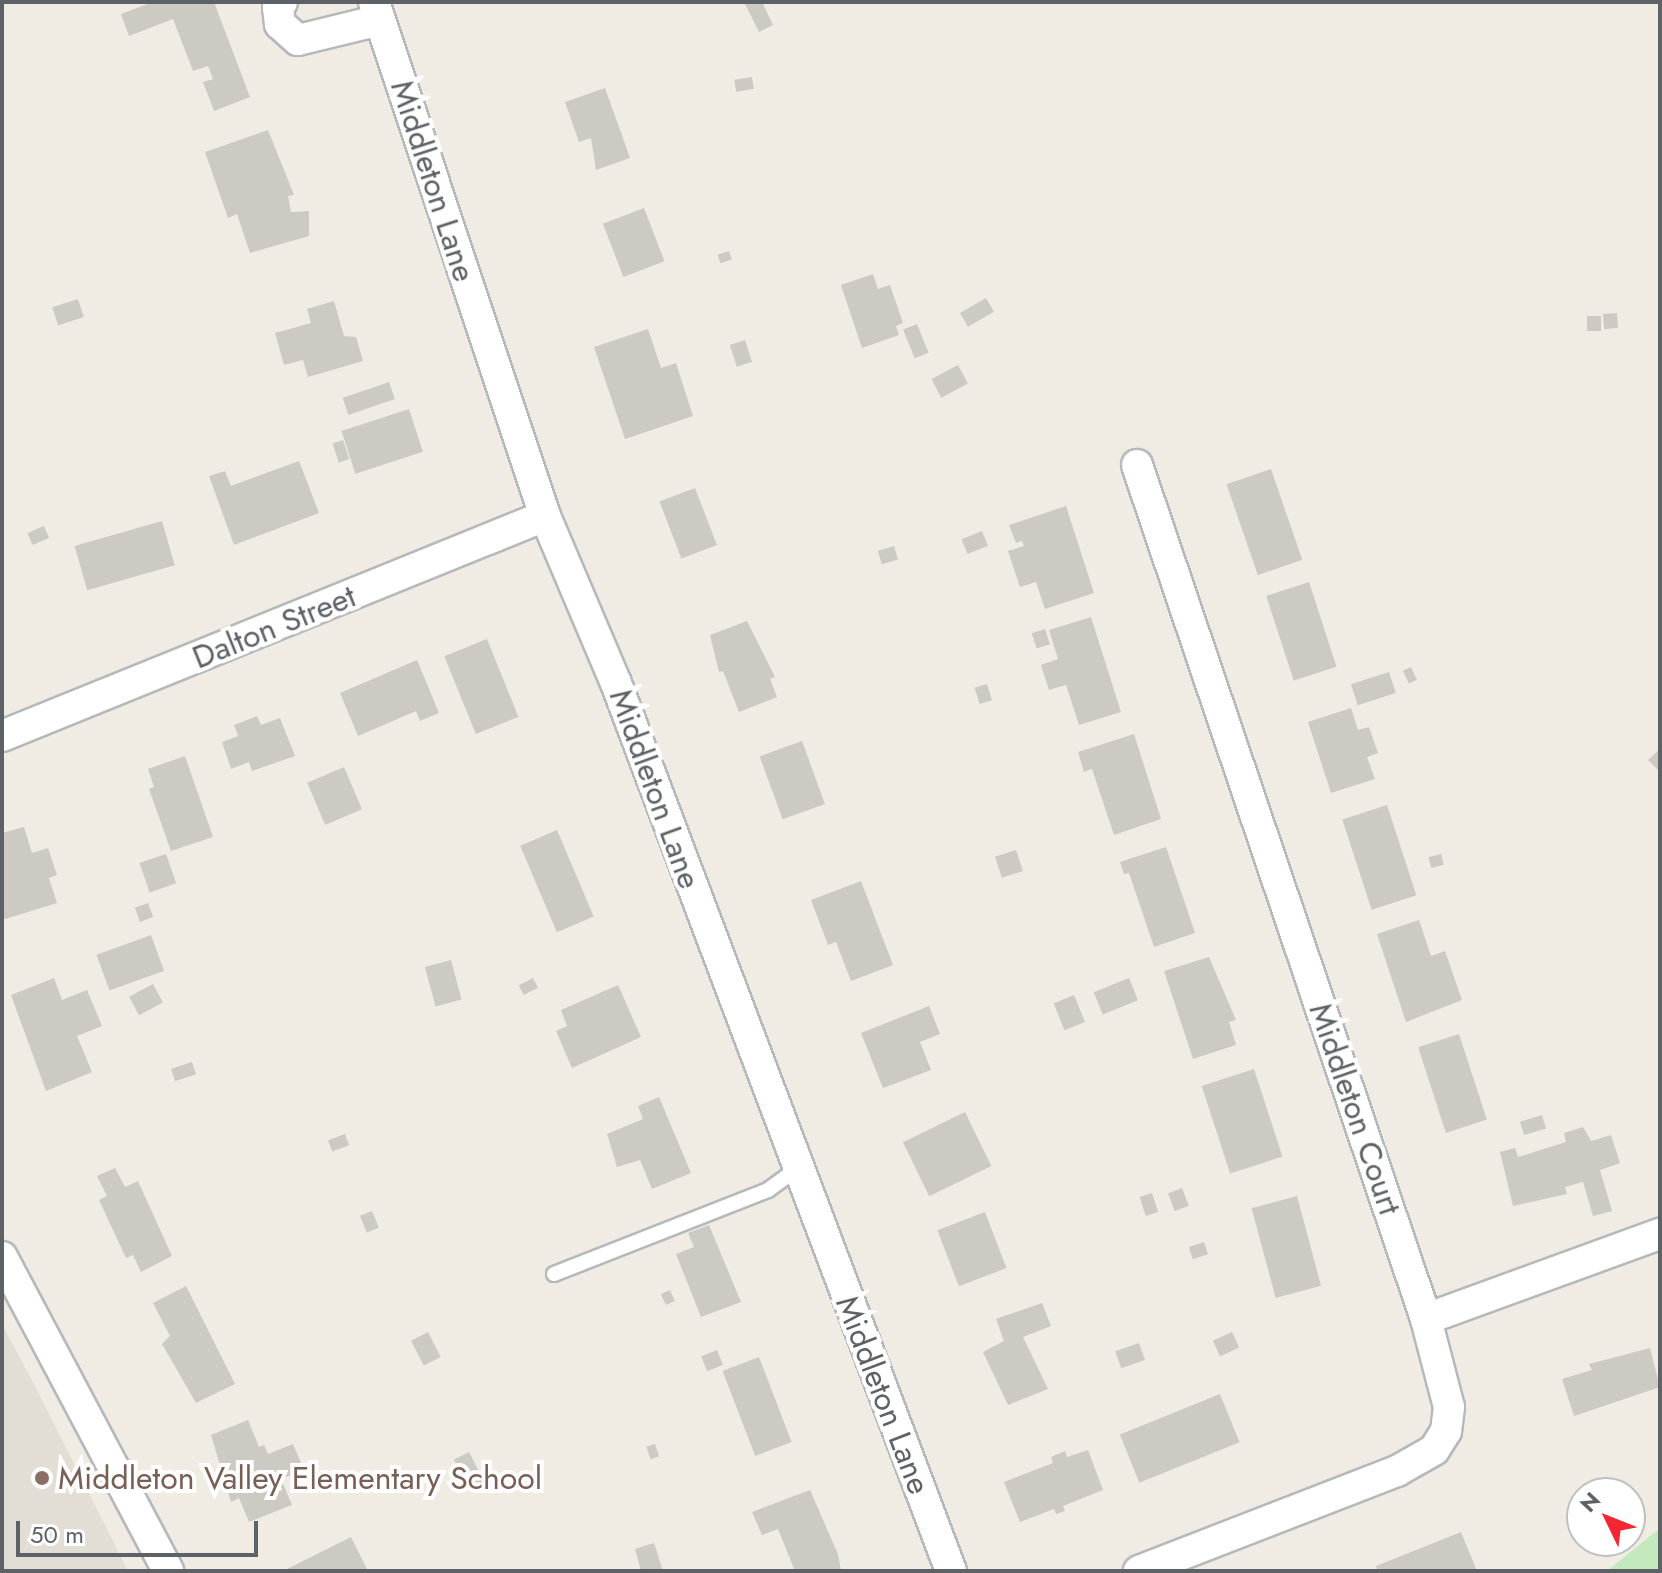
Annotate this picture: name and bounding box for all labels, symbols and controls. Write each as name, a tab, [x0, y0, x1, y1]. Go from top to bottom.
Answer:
street label: Middleton Lane	[382, 76, 484, 286]
street label: Dalton Street	[187, 577, 361, 677]
street label: Middleton Lane	[601, 684, 709, 894]
street label: Middleton Court	[1301, 998, 1409, 1220]
street label: Middleton Lane	[828, 1290, 938, 1500]
place label: Middleton Valley Elementary School	[58, 1459, 542, 1497]
marker: Middleton Valley Elementary School	[33, 1469, 51, 1487]
north arrow	[1566, 1477, 1646, 1557]
text: N	[1572, 1485, 1608, 1519]
scale bar	[20, 1505, 262, 1555]
text: 50 m	[30, 1517, 84, 1552]

